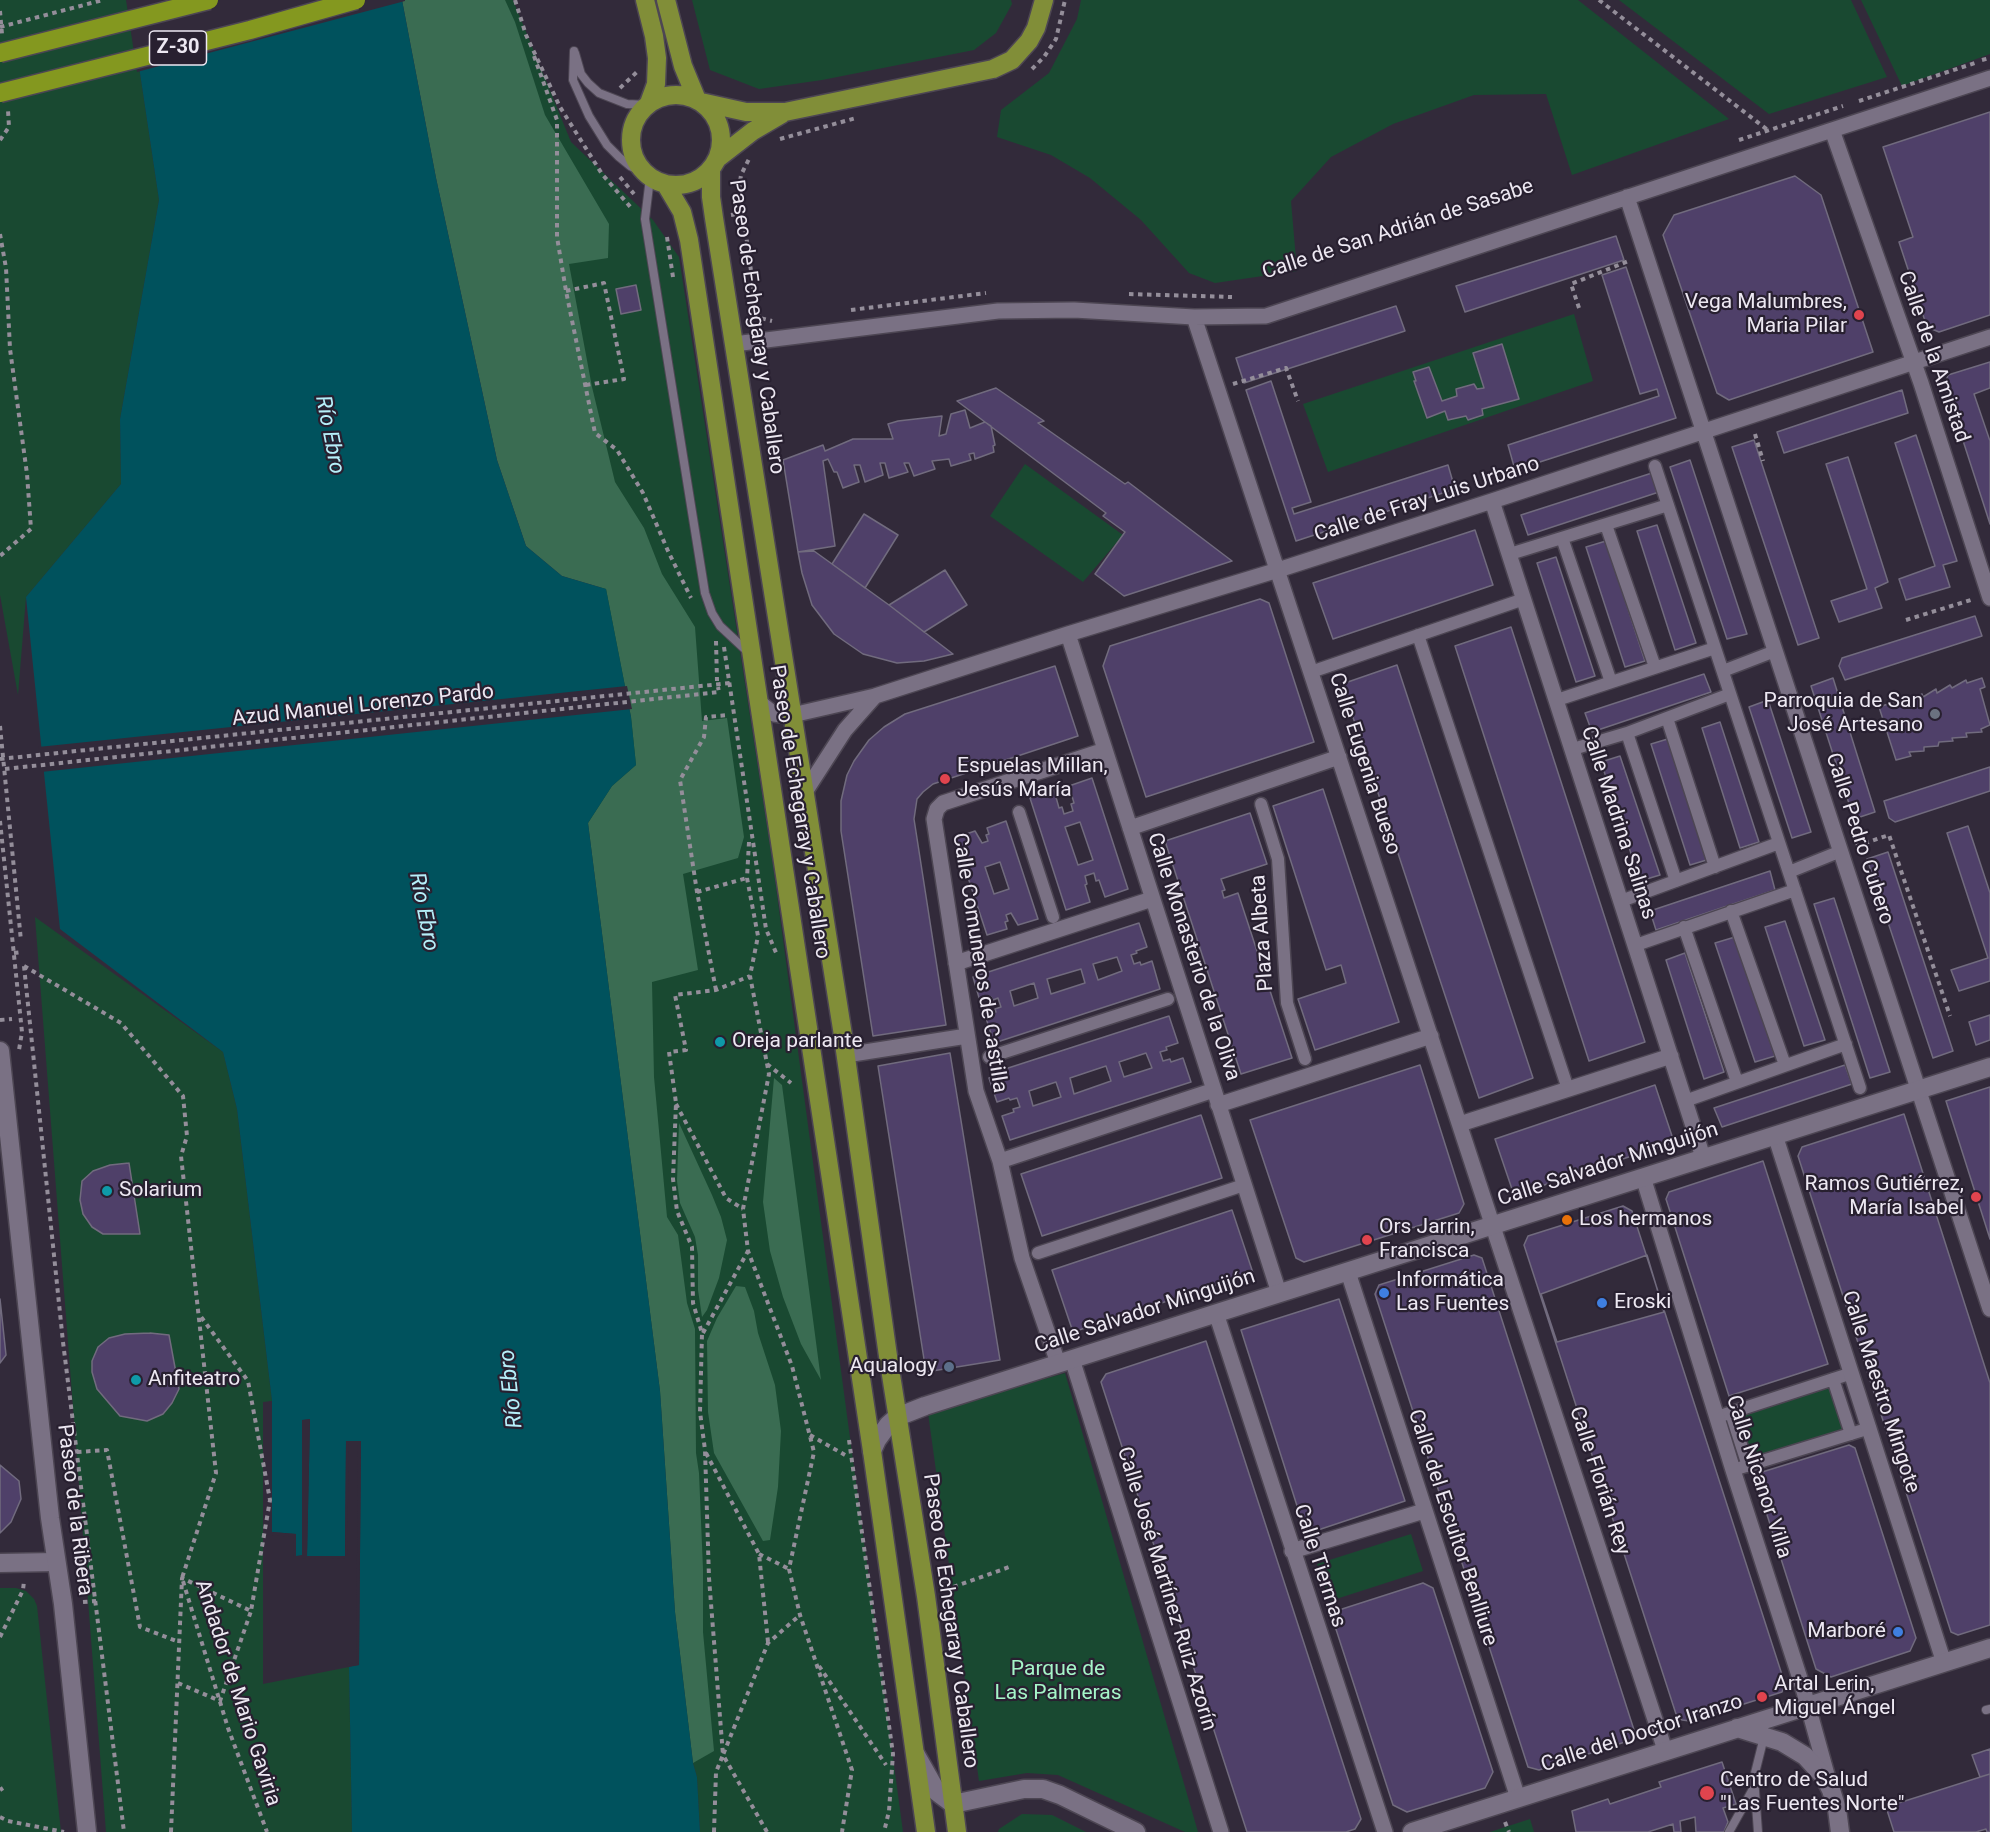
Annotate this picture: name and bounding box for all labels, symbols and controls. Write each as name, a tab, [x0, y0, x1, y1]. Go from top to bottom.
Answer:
road number: Z-30	[150, 31, 207, 65]
street label: Calle de San Adrián de Sasabe	[1259, 174, 1537, 286]
street label: Paseo de Echegaray y Caballero	[723, 178, 789, 476]
street label: Calle de la Amistad	[1892, 268, 1974, 446]
place label: Vega Malumbres, Maria Pilar	[1685, 290, 1847, 340]
marker: Vega Malumbres, Maria Pilar	[1852, 308, 1866, 322]
water label: Río Ebro	[308, 394, 350, 476]
street label: Calle de Fray Luis Urbano	[1311, 452, 1543, 548]
street label: Paseo de Echegaray y Caballero	[763, 663, 835, 961]
street label: Calle Eugenia Bueso	[1323, 670, 1405, 858]
street label: Azud Manuel Lorenzo Pardo	[231, 680, 495, 732]
place label: Parroquia de San José Artesano	[1764, 689, 1923, 739]
marker: Parroquia de San José Artesano	[1928, 707, 1942, 721]
street label: Calle Madrina Salinas	[1575, 723, 1661, 923]
street label: Calle Pedro Cubero	[1819, 750, 1899, 928]
place label: Espuelas Millan, Jesús María	[957, 754, 1108, 804]
marker: Espuelas Millan, Jesús María	[938, 772, 952, 786]
street label: Calle Monasterio de la Oliva	[1141, 830, 1245, 1084]
street label: Calle Comuneros de Castilla	[946, 831, 1012, 1095]
water label: Río Ebro	[402, 871, 444, 953]
street label: Plaza Albeta	[1246, 874, 1280, 992]
place label: Oreja parlante	[732, 1029, 863, 1055]
marker: Oreja parlante	[713, 1035, 727, 1049]
street label: Calle Salvador Minguijón	[1495, 1117, 1721, 1213]
place label: Ramos Gutiérrez, María Isabel	[1804, 1172, 1964, 1222]
place label: Solarium	[119, 1178, 202, 1204]
marker: Solarium	[100, 1184, 114, 1198]
marker: Ramos Gutiérrez, María Isabel	[1969, 1190, 1983, 1204]
place label: Los hermanos	[1579, 1207, 1712, 1233]
marker: Los hermanos	[1560, 1213, 1574, 1227]
place label: Ors Jarrin, Francisca	[1379, 1215, 1475, 1265]
marker: Ors Jarrin, Francisca	[1360, 1233, 1374, 1247]
street label: Calle Salvador Minguijón	[1032, 1264, 1258, 1360]
place label: Informática Las Fuentes	[1396, 1268, 1509, 1318]
marker: Informática Las Fuentes	[1377, 1286, 1391, 1300]
street label: Calle Maestro Mingote	[1835, 1288, 1925, 1496]
place label: Eroski	[1614, 1290, 1671, 1316]
marker: Eroski	[1595, 1296, 1609, 1310]
water label: Río Ebro	[495, 1348, 529, 1430]
place label: Aqualogy	[850, 1354, 937, 1380]
marker: Aqualogy	[942, 1360, 956, 1374]
place label: Anfiteatro	[148, 1367, 240, 1393]
marker: Anfiteatro	[129, 1373, 143, 1387]
street label: Calle Nicanor Villa	[1720, 1392, 1796, 1562]
street label: Calle Florián Rey	[1563, 1404, 1635, 1558]
street label: Calle del Escultor Benlliure	[1402, 1407, 1502, 1649]
street label: Paseo de la Ribera	[51, 1423, 97, 1597]
street label: Calle José Martínez Ruiz Azorín	[1111, 1444, 1221, 1734]
street label: Paseo de Echegaray y Caballero	[917, 1472, 983, 1770]
street label: Calle Tiermas	[1287, 1501, 1351, 1631]
street label: Andador de Mario Gaviria	[188, 1577, 286, 1809]
place label: Marboré	[1807, 1619, 1886, 1645]
marker: Marboré	[1891, 1625, 1905, 1639]
park label: Parque de Las Palmeras	[995, 1657, 1121, 1707]
place label: Artal Lerin, Miguel Ángel	[1774, 1672, 1896, 1722]
street label: Calle del Doctor Iranzo	[1538, 1690, 1746, 1778]
marker: Artal Lerin, Miguel Ángel	[1755, 1690, 1769, 1704]
place label: Centro de Salud "Las Fuentes Norte"	[1720, 1768, 1904, 1818]
marker: Centro de Salud "Las Fuentes Norte"	[1698, 1784, 1716, 1802]

